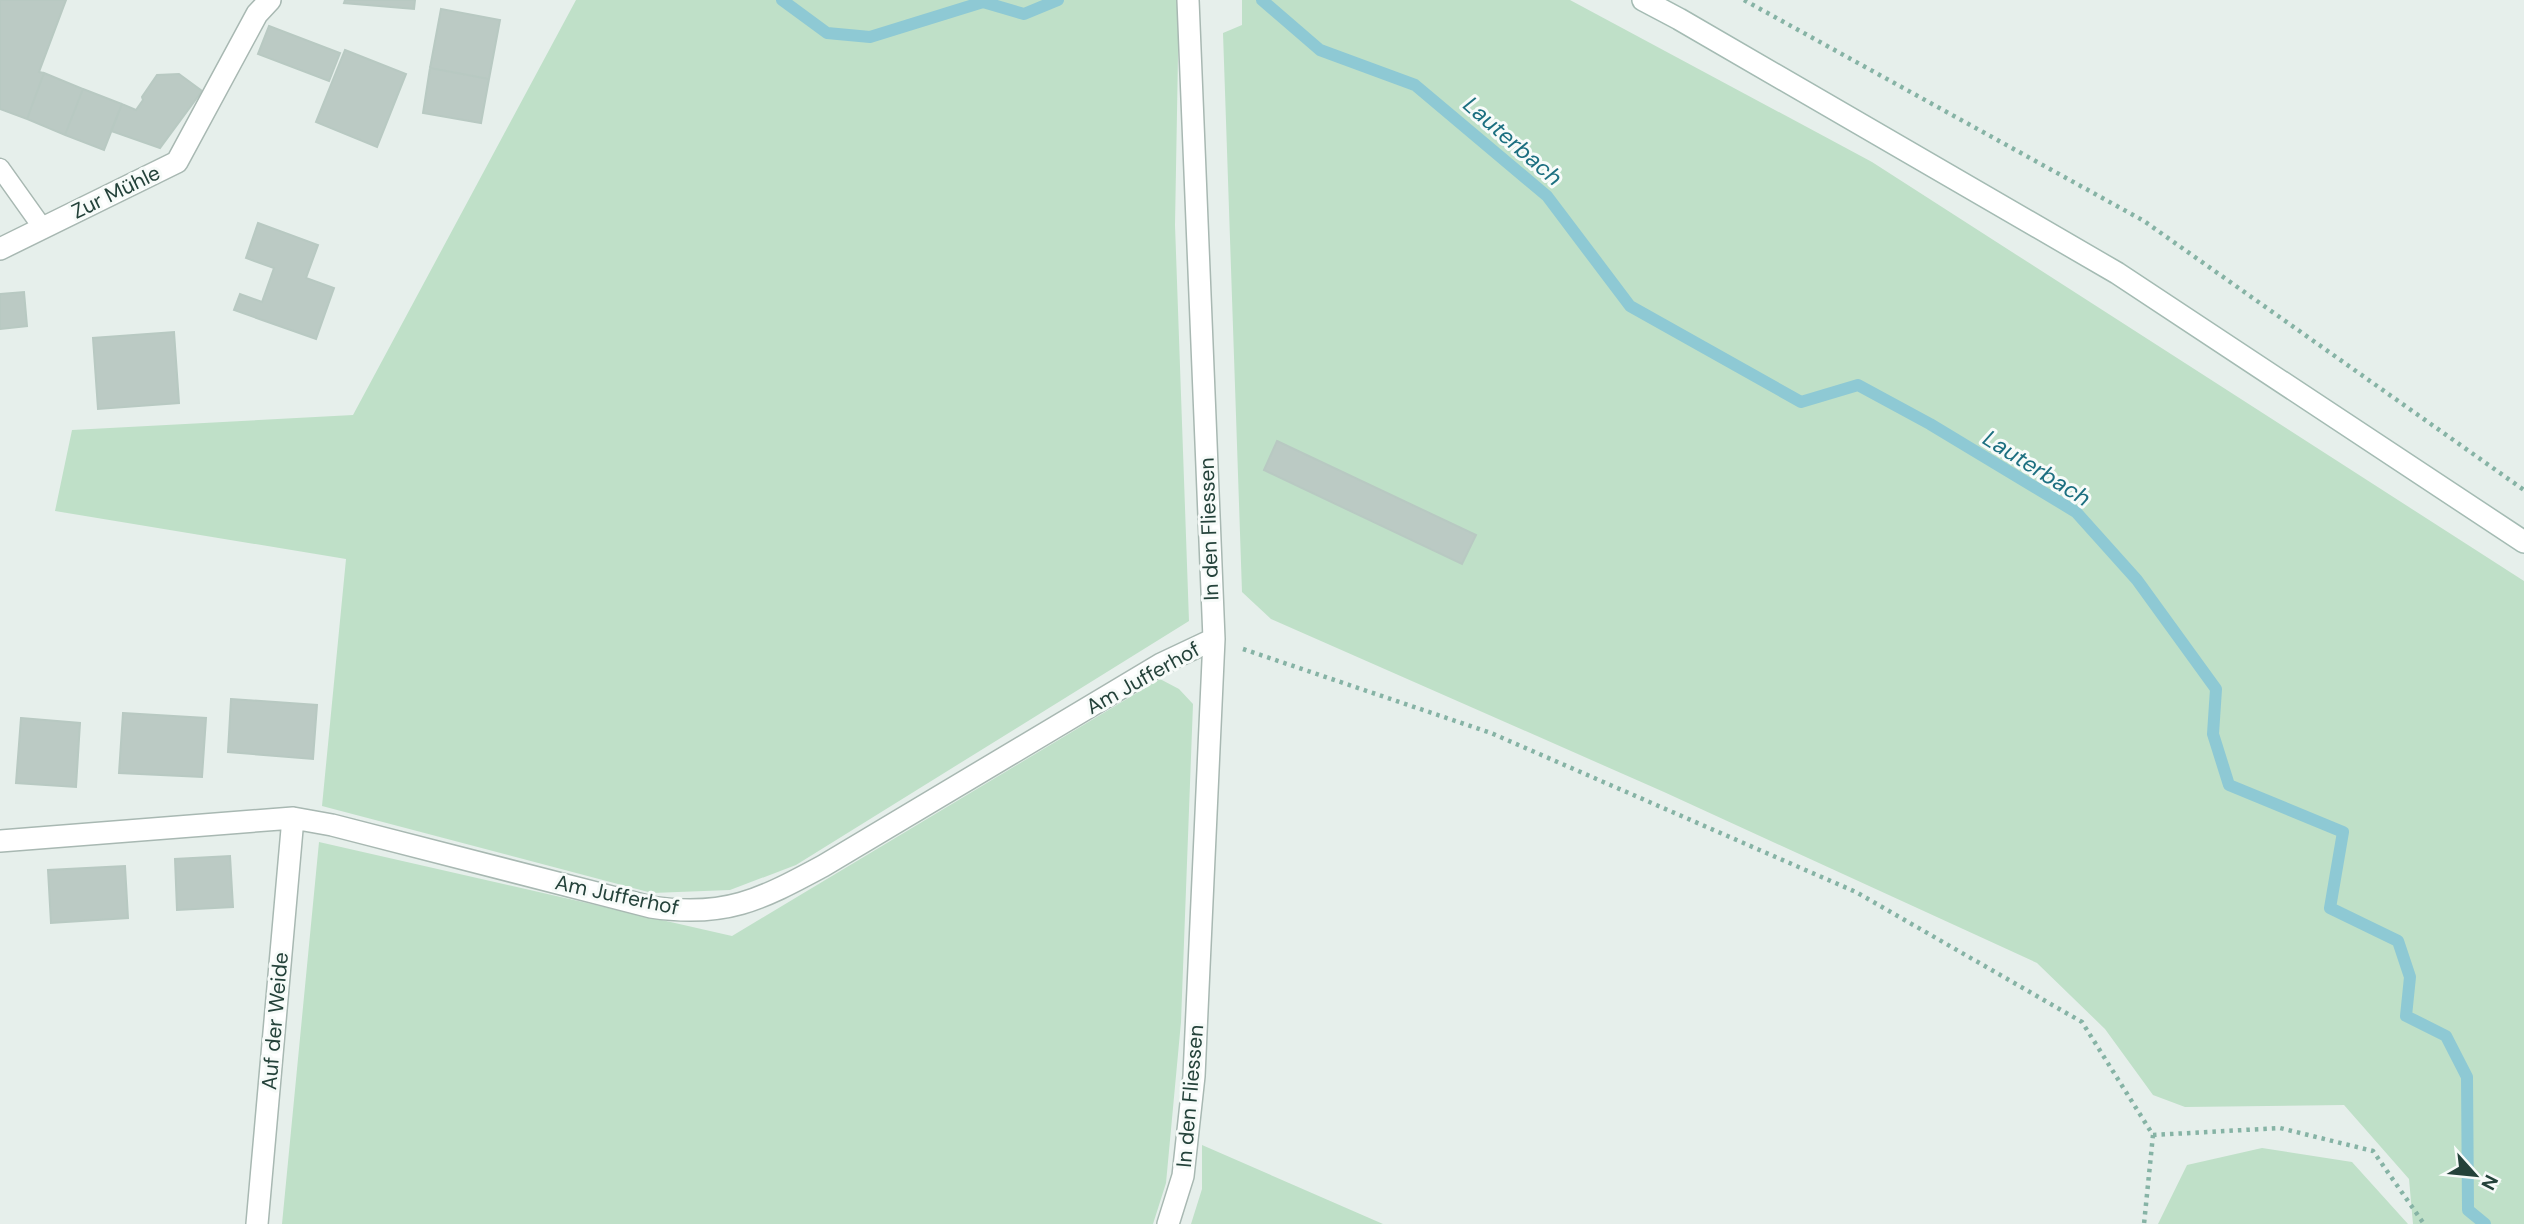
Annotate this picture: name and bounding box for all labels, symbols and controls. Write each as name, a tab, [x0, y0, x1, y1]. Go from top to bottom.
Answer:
water label: Lauterbach	[1457, 90, 1569, 192]
street label: Zur Mühle	[67, 159, 165, 225]
water label: Lauterbach	[1977, 423, 2097, 513]
street label: In den Fliessen	[1193, 457, 1225, 601]
street label: Am Jufferhof	[1081, 635, 1205, 721]
street label: Am Jufferhof	[552, 868, 682, 922]
street label: Auf der Weide	[255, 951, 295, 1091]
street label: In den Fliessen	[1170, 1023, 1210, 1169]
north arrow	[2440, 1140, 2510, 1210]
text: N	[2475, 1171, 2504, 1194]

